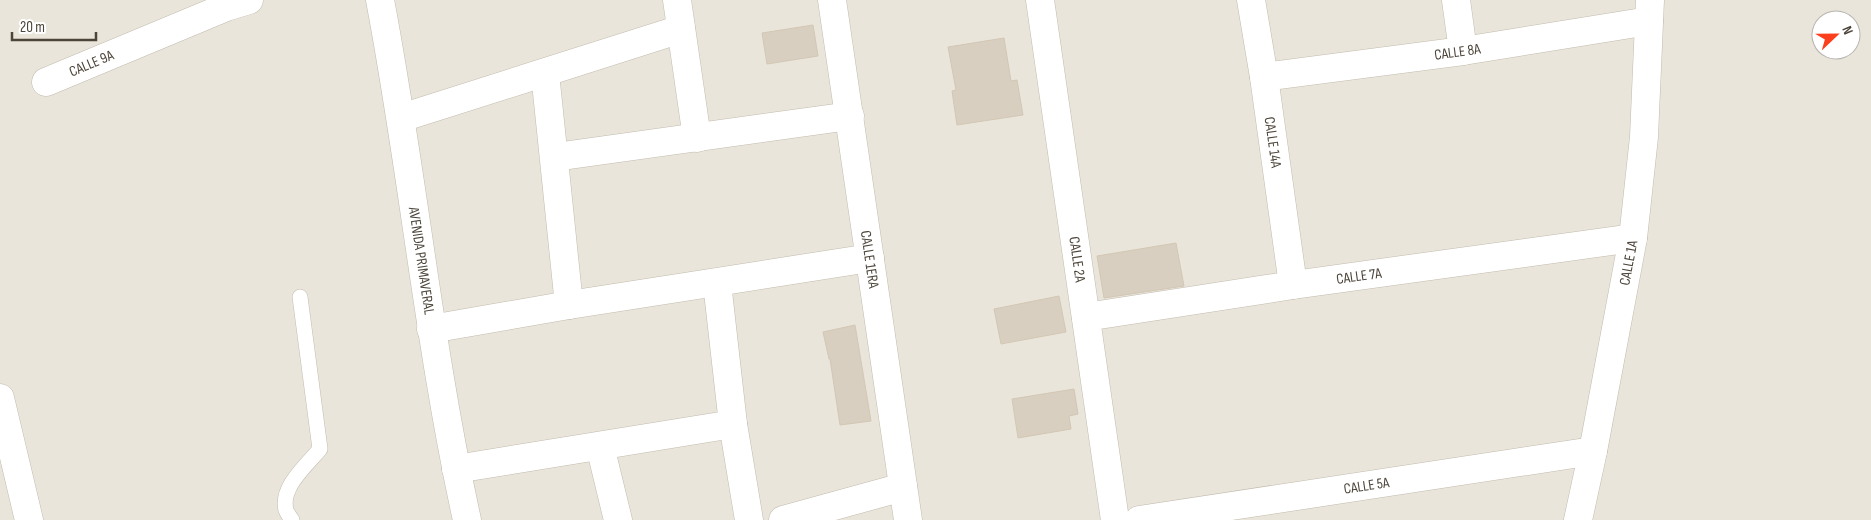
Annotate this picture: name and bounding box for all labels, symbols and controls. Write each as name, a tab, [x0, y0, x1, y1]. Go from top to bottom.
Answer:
scale bar	[12, 10, 96, 42]
north arrow	[1811, 10, 1861, 60]
text: 20 m	[20, 18, 45, 37]
text: N	[1838, 24, 1857, 37]
street label: CALLE 8A	[1433, 39, 1482, 65]
street label: CALLE 9A	[66, 46, 117, 81]
street label: CALLE 14A	[1260, 116, 1286, 170]
street label: AVENIDA PRIMAVERAL	[404, 205, 439, 316]
street label: CALLE 1ERA	[856, 229, 883, 290]
street label: CALLE 2A	[1064, 235, 1090, 284]
street label: CALLE 1A	[1615, 238, 1642, 287]
street label: CALLE 7A	[1335, 264, 1383, 289]
street label: CALLE 5A	[1342, 473, 1391, 499]

